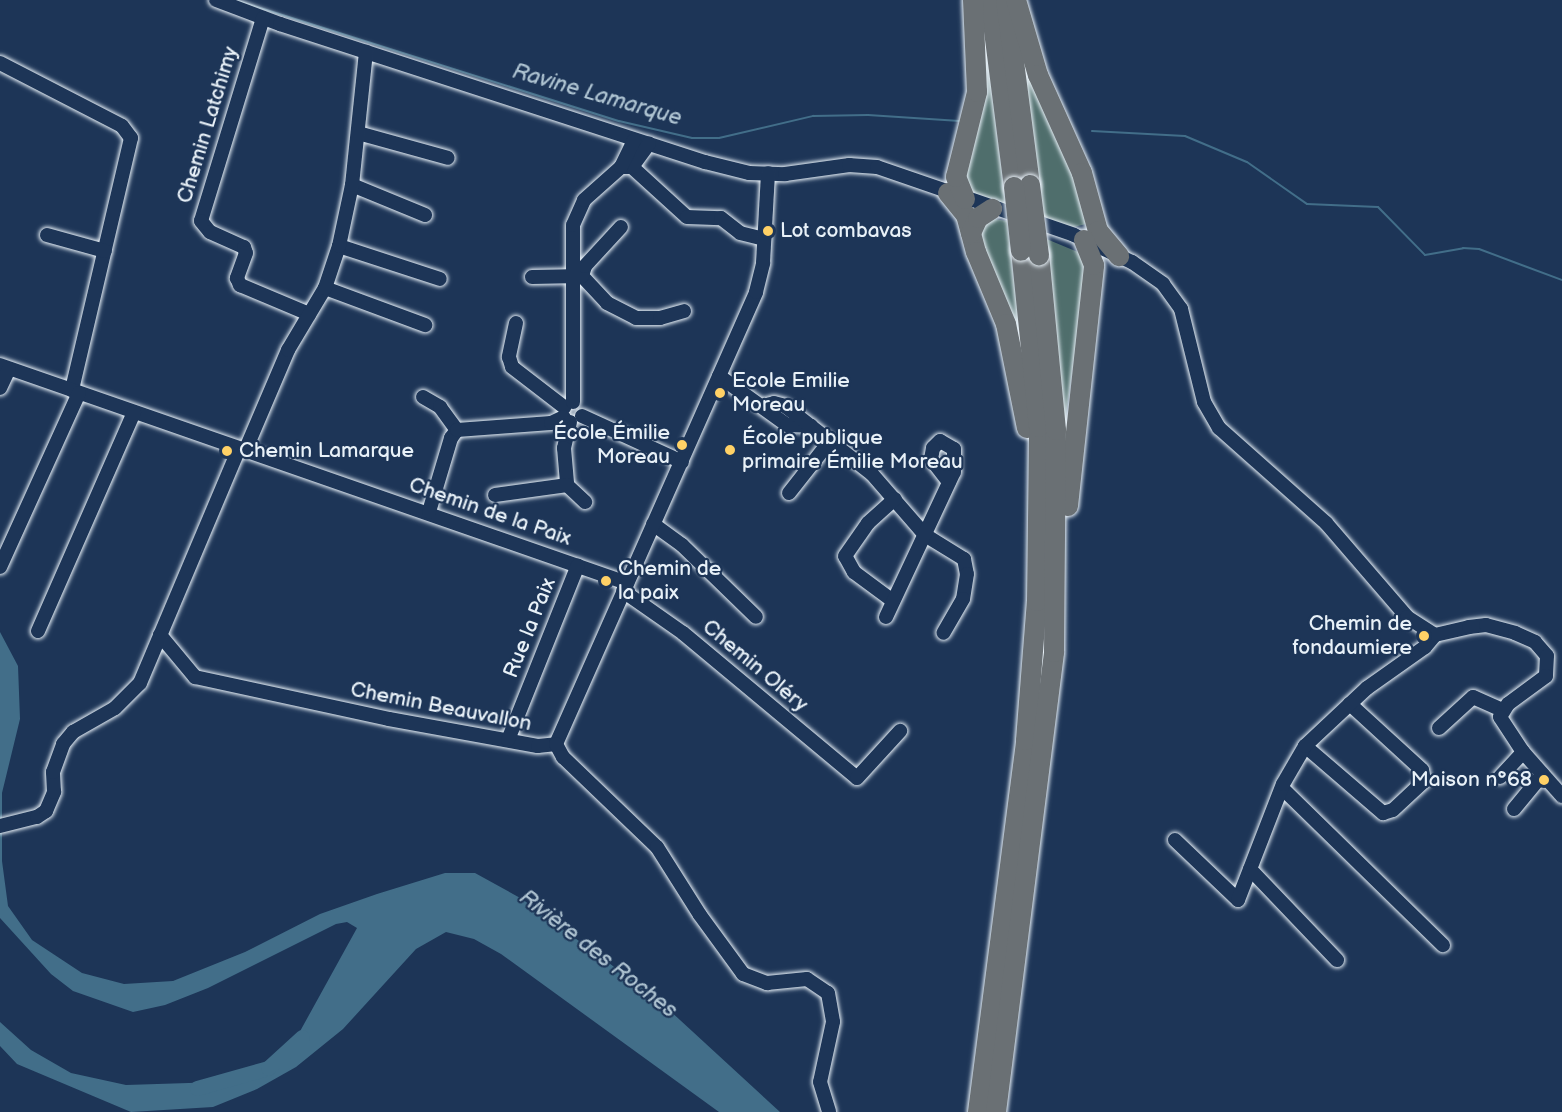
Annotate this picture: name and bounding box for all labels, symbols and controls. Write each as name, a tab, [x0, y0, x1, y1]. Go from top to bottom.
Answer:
street label: Chemin Latchimy	[172, 44, 244, 206]
water label: Ravine Lamarque	[509, 58, 685, 132]
place label: Lot combavas	[780, 218, 912, 244]
marker: Lot combavas	[761, 224, 775, 238]
place label: Ecole Emilie Moreau	[732, 368, 850, 418]
marker: Ecole Emilie Moreau	[713, 386, 727, 400]
place label: École Émilie Moreau	[553, 420, 670, 470]
place label: École publique primaire Émilie Moreau	[742, 425, 963, 475]
place label: Chemin Lamarque	[239, 438, 414, 464]
marker: École Émilie Moreau	[675, 438, 689, 452]
marker: École publique primaire Émilie Moreau	[723, 443, 737, 457]
marker: Chemin Lamarque	[220, 444, 234, 458]
street label: Chemin de la Paix	[406, 472, 574, 552]
place label: Chemin de la paix	[618, 556, 721, 606]
street label: Rue la Paix	[498, 574, 562, 682]
marker: Chemin de la paix	[599, 574, 613, 588]
place label: Chemin de fondaumiere	[1293, 611, 1412, 661]
street label: Chemin Oléry	[697, 615, 813, 717]
marker: Chemin de fondaumiere	[1417, 629, 1431, 643]
street label: Chemin Beauvallon	[348, 677, 534, 737]
place label: Maison n°68	[1411, 767, 1532, 793]
marker: Maison n°68	[1537, 773, 1551, 787]
water label: Rivière des Roches	[514, 884, 682, 1024]

